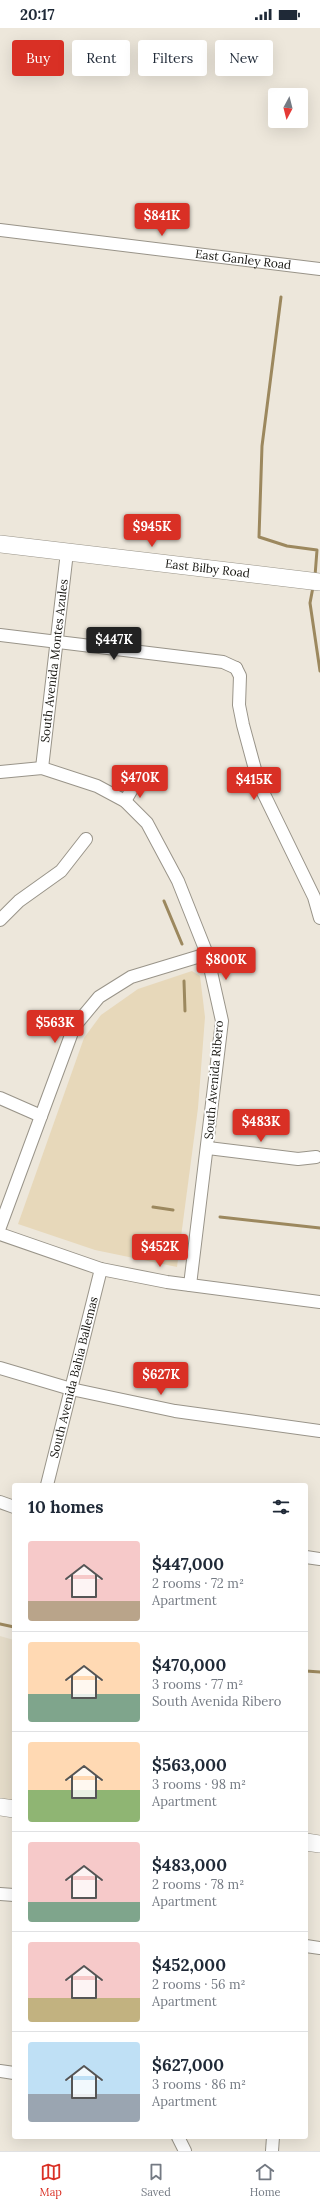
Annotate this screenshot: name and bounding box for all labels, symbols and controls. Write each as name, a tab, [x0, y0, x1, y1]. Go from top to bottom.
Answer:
text: 20:17	[20, 5, 54, 24]
chip: Buy	[12, 40, 64, 76]
chip: Rent	[72, 40, 130, 76]
chip: Filters	[138, 40, 207, 76]
chip: New	[215, 40, 273, 76]
north arrow	[268, 88, 308, 128]
map controls	[268, 88, 308, 128]
pin: $841K	[134, 203, 190, 237]
text: $841K	[144, 207, 180, 224]
street label: East Ganley Road	[194, 246, 292, 272]
pin: $945K	[124, 514, 180, 548]
text: $945K	[133, 518, 171, 535]
street label: East Bilby Road	[164, 556, 251, 581]
street label: South Avenida Montes Azules	[37, 578, 71, 743]
pin: $447K	[86, 627, 142, 661]
text: $447K	[95, 631, 133, 648]
pin: $470K	[112, 765, 168, 799]
pin: $415K	[226, 767, 282, 801]
text: $470K	[121, 769, 159, 786]
text: $415K	[236, 771, 272, 788]
pin: $800K	[198, 947, 254, 981]
text: $800K	[206, 951, 246, 968]
pin: $563K	[27, 1010, 83, 1044]
text: $563K	[36, 1014, 74, 1031]
street label: South Avenida Ribero	[201, 1020, 226, 1140]
pin: $483K	[233, 1109, 289, 1143]
text: $483K	[242, 1113, 280, 1130]
pin: $452K	[132, 1234, 188, 1268]
text: $452K	[141, 1238, 179, 1255]
street label: South Avenida Bahia Ballemas	[46, 1294, 101, 1459]
pin: $627K	[133, 1362, 189, 1396]
text: $627K	[142, 1366, 180, 1383]
text: 10 homes	[28, 1496, 103, 1518]
icon: filters	[270, 1496, 292, 1518]
text: $447,000	[152, 1553, 224, 1575]
icon: home	[60, 1557, 108, 1605]
text: 2 rooms · 72 m²	[152, 1575, 244, 1592]
text: Apartment	[152, 1592, 217, 1609]
text: $470,000	[152, 1654, 226, 1676]
icon: home	[60, 1658, 108, 1706]
text: 3 rooms · 77 m²	[152, 1676, 243, 1693]
text: South Avenida Ribero	[152, 1693, 281, 1710]
text: $563,000	[152, 1754, 227, 1776]
icon: home	[60, 1758, 108, 1806]
text: 3 rooms · 98 m²	[152, 1776, 246, 1793]
text: Apartment	[152, 1793, 217, 1810]
text: $483,000	[152, 1854, 227, 1876]
icon: home	[60, 1858, 108, 1906]
text: 2 rooms · 78 m²	[152, 1876, 244, 1893]
text: Apartment	[152, 1893, 217, 1910]
text: $452,000	[152, 1954, 226, 1976]
icon: home	[60, 1958, 108, 2006]
text: 2 rooms · 56 m²	[152, 1976, 246, 1993]
text: Apartment	[152, 1993, 217, 2010]
text: $627,000	[152, 2054, 224, 2076]
icon: home	[60, 2058, 108, 2106]
text: 3 rooms · 86 m²	[152, 2076, 246, 2093]
text: Apartment	[152, 2093, 217, 2110]
tab: Map	[40, 2161, 62, 2199]
tab: Saved	[141, 2161, 171, 2199]
tab: Home	[250, 2161, 280, 2199]

